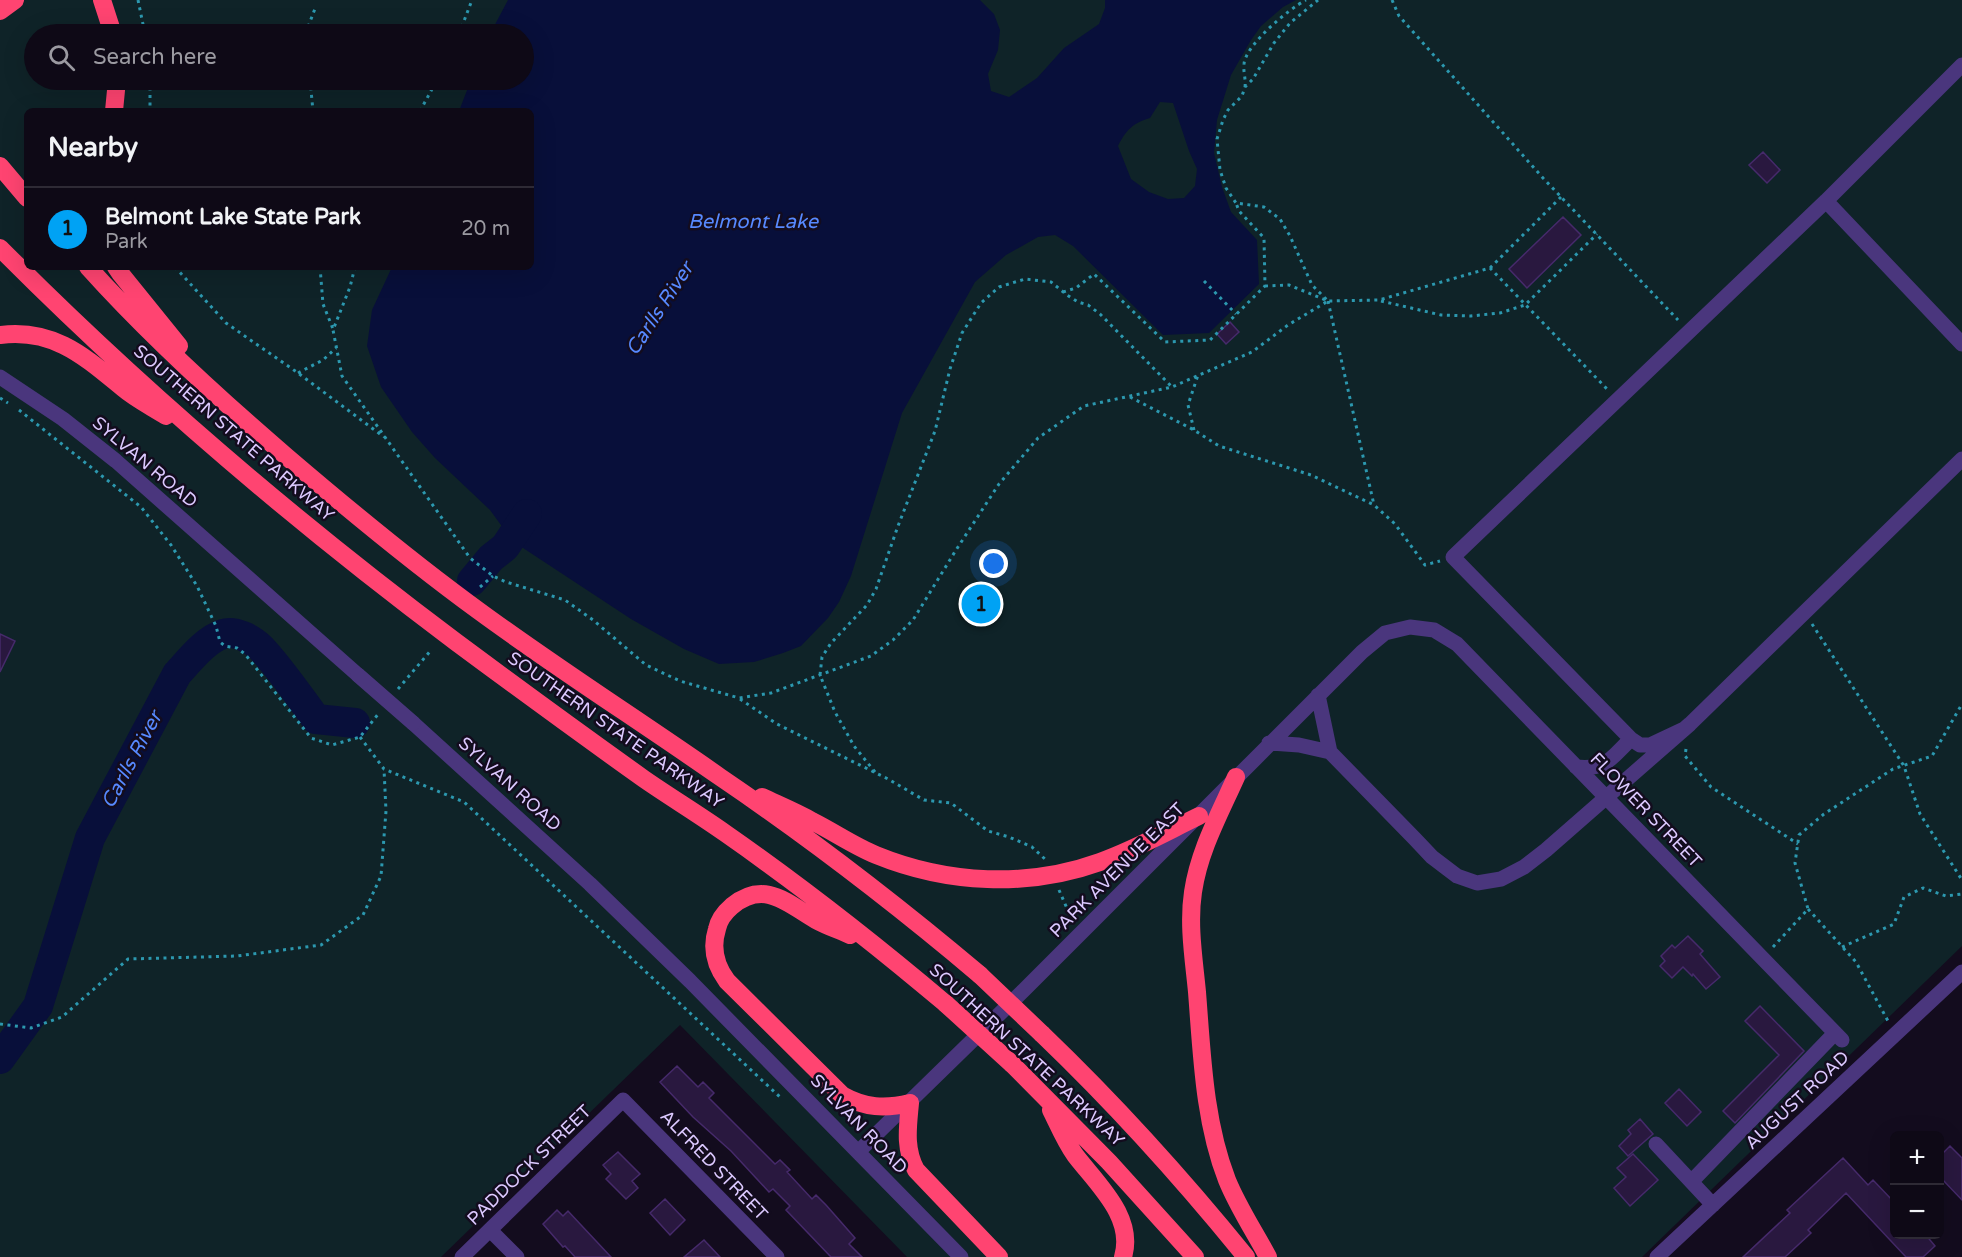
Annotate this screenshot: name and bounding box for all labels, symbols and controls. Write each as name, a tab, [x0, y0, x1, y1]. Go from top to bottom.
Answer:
search box	[24, 24, 534, 90]
icon: search	[45, 41, 78, 74]
text: Search here	[93, 44, 217, 70]
text: Nearby	[48, 132, 138, 163]
text: Belmont Lake State Park	[105, 204, 361, 230]
water label: Belmont Lake	[688, 210, 820, 234]
text: 1	[61, 217, 74, 241]
text: 20 m	[461, 217, 510, 241]
text: Park	[105, 230, 148, 254]
water label: Carlls River	[621, 256, 700, 360]
street label: SOUTHERN STATE PARKWAY	[129, 340, 339, 526]
street label: SYLVAN ROAD	[88, 412, 202, 512]
your location	[979, 549, 1008, 578]
pin: 1	[962, 582, 1000, 626]
street label: SOUTHERN STATE PARKWAY	[504, 647, 729, 813]
water label: Carlls River	[96, 705, 169, 813]
street label: SYLVAN ROAD	[454, 732, 566, 836]
street label: FLOWER STREET	[1586, 748, 1706, 872]
street label: PARK AVENUE EAST	[1045, 798, 1189, 942]
street label: SOUTHERN STATE PARKWAY	[925, 959, 1129, 1152]
street label: AUGUST ROAD	[1740, 1046, 1854, 1154]
street label: SYLVAN ROAD	[806, 1069, 912, 1179]
street label: PADDOCK STREET	[462, 1100, 596, 1230]
street label: ALFRED STREET	[656, 1105, 772, 1225]
map controls	[1890, 1131, 1944, 1239]
button: +	[1890, 1131, 1944, 1185]
button: −	[1890, 1185, 1944, 1239]

